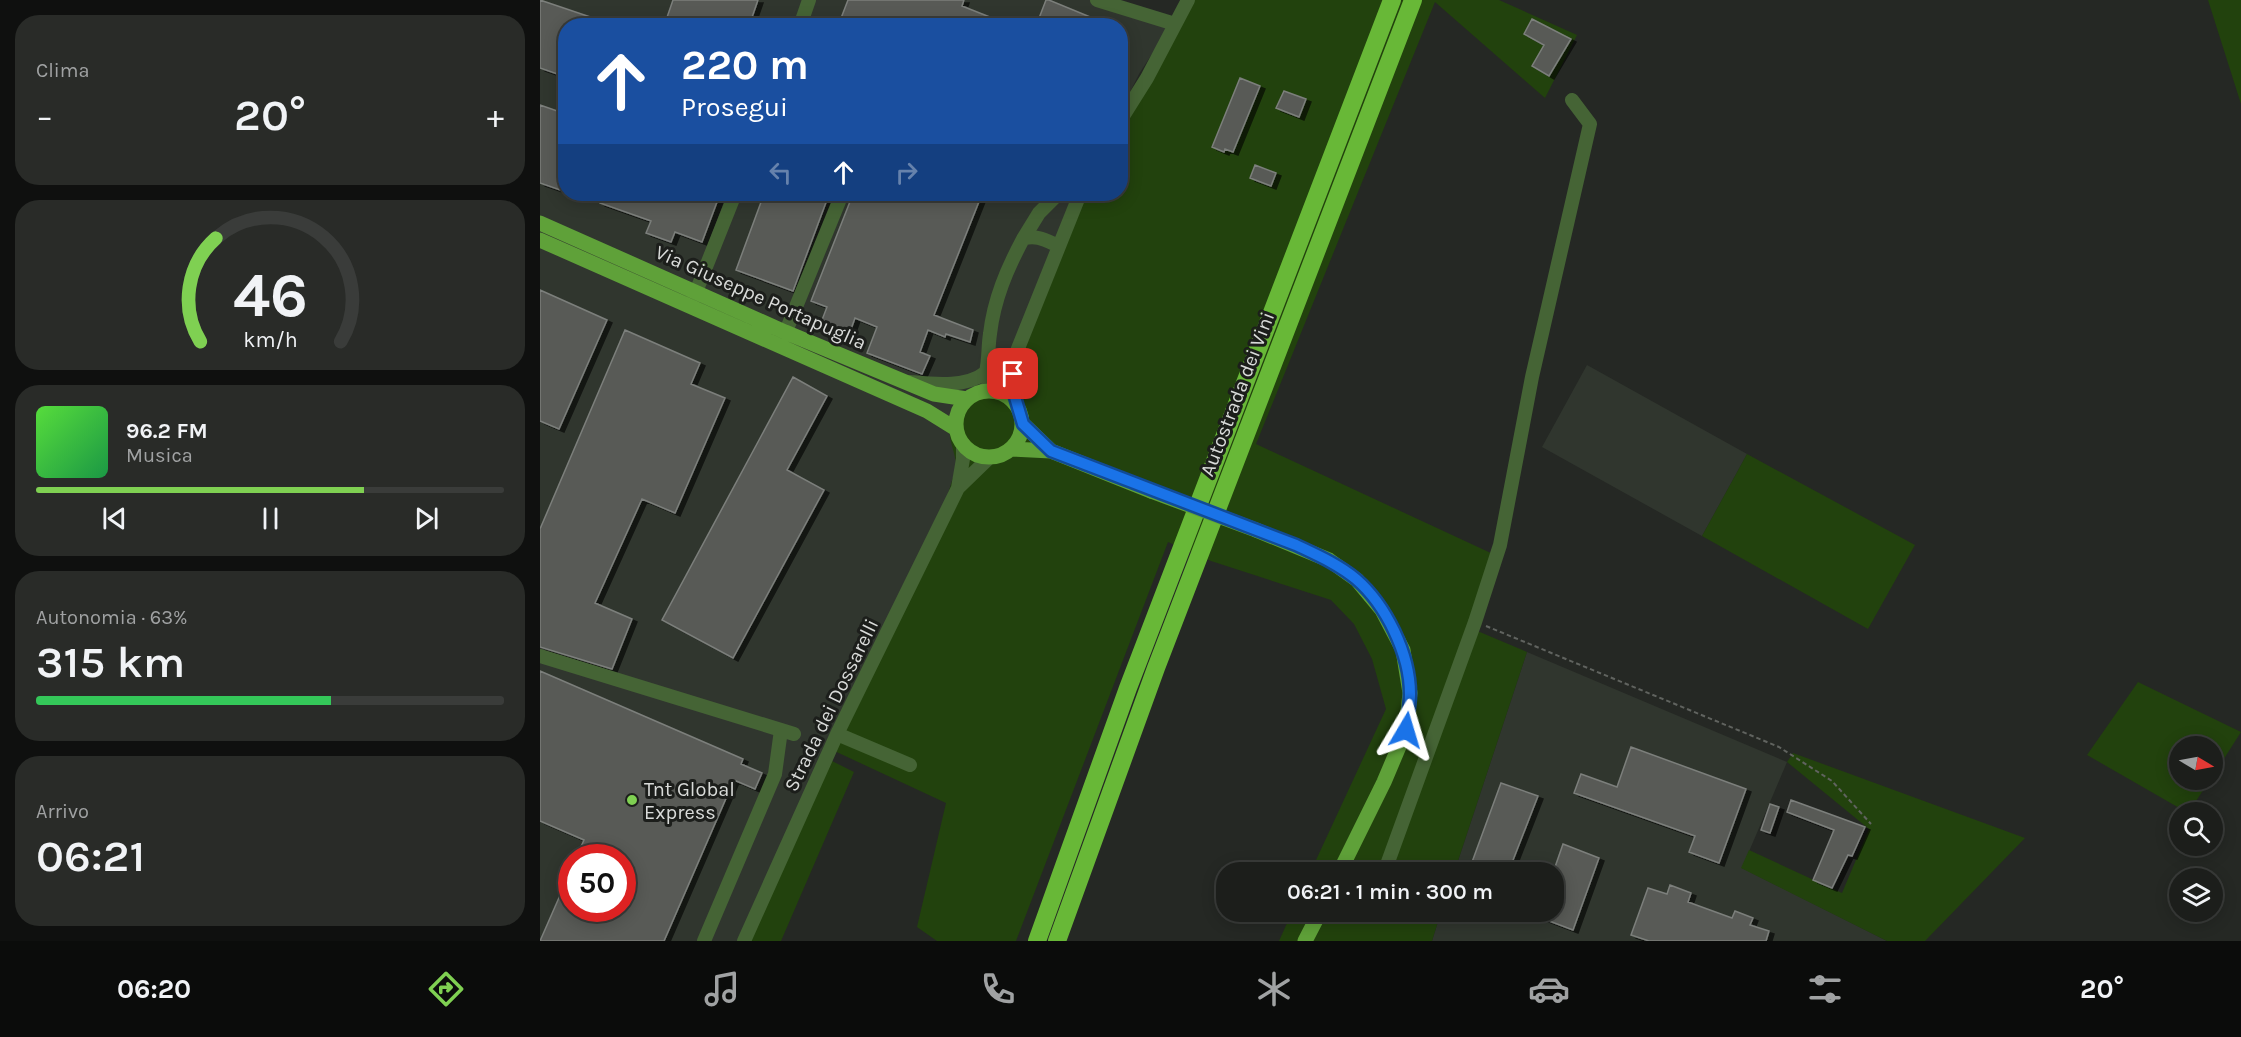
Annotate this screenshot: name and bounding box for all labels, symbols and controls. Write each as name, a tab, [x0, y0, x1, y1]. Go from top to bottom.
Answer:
text: 220 m	[681, 40, 809, 90]
icon: ahead	[582, 42, 660, 120]
text: Clima	[36, 59, 90, 82]
text: 20°	[234, 89, 306, 141]
text: Prosegui	[681, 91, 788, 123]
text: −	[36, 97, 53, 135]
text: +	[487, 97, 504, 135]
icon: left	[764, 156, 797, 189]
icon: ahead	[827, 156, 860, 189]
icon: right	[890, 156, 923, 189]
street label: Via Giuseppe Portapuglia	[652, 240, 870, 354]
text: 46	[232, 259, 307, 332]
street label: Autostrada dei Vini	[1196, 309, 1279, 480]
text: km/h	[243, 328, 297, 353]
pin	[987, 348, 1038, 399]
icon: arrive	[996, 357, 1029, 390]
text: 96.2 FM	[126, 418, 208, 444]
text: Musica	[126, 444, 193, 467]
icon: previous	[98, 502, 131, 535]
icon: pause	[254, 502, 287, 535]
icon: next	[410, 502, 443, 535]
text: Autonomia · 63%	[36, 606, 188, 629]
street label: Strada dei Dossarelli	[780, 615, 883, 795]
text: 315 km	[36, 636, 185, 688]
position arrow	[1374, 698, 1438, 762]
north arrow	[2169, 736, 2223, 790]
map controls	[2169, 736, 2223, 922]
place label: Tnt Global Express	[644, 778, 735, 824]
marker: Tnt Global Express	[625, 793, 639, 807]
text: Arrivo	[36, 800, 89, 823]
button: search	[2169, 802, 2223, 856]
text: 06:21	[36, 830, 145, 882]
speed limit sign: 50	[558, 844, 636, 922]
button: layers	[2169, 868, 2223, 922]
text: 06:21 · 1 min · 300 m	[1287, 879, 1493, 905]
icon: directions	[425, 968, 467, 1010]
icon: music	[701, 968, 743, 1010]
icon: phone	[977, 968, 1019, 1010]
icon: climate	[1253, 968, 1295, 1010]
icon: car	[1528, 968, 1570, 1010]
icon: filters	[1804, 968, 1846, 1010]
text: 06:20	[117, 973, 191, 1005]
text: 20°	[2080, 973, 2124, 1005]

